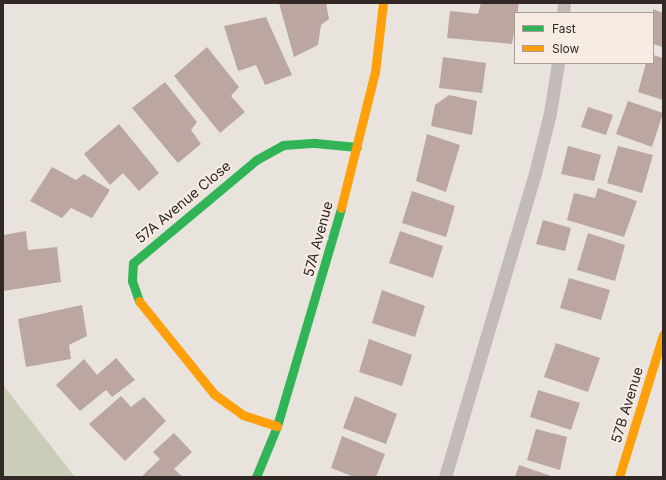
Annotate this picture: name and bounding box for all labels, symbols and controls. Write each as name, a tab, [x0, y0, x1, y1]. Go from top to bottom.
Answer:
legend	[514, 12, 654, 64]
text: Fast	[552, 21, 576, 36]
text: Slow	[552, 41, 579, 56]
street label: 57A Avenue Close	[132, 157, 234, 247]
street label: 57A Avenue	[300, 199, 336, 279]
street label: 57B Avenue	[607, 365, 647, 445]

